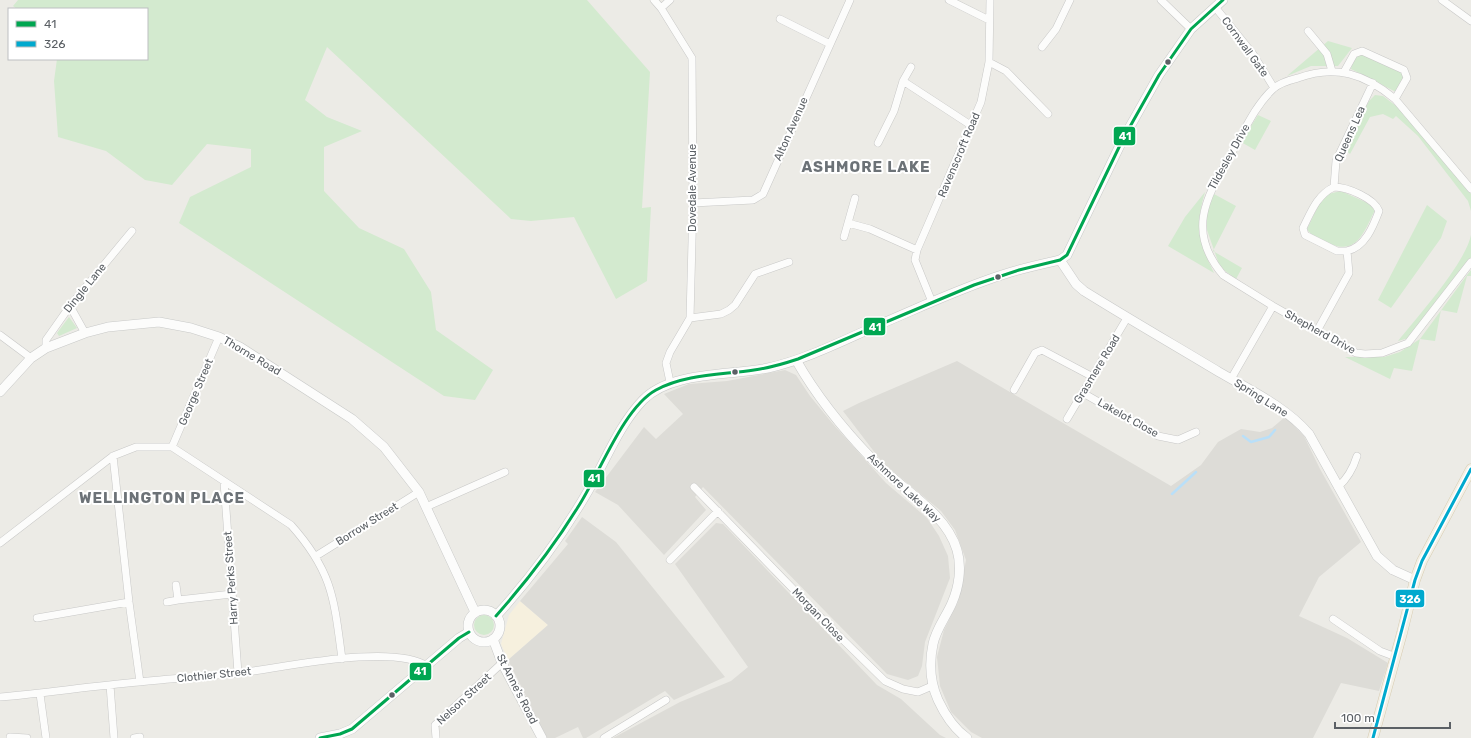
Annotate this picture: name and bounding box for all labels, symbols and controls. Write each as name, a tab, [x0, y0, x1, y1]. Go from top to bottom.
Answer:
legend	[8, 8, 148, 60]
street label: Cornwall Gate	[1219, 14, 1271, 80]
text: 41	[44, 17, 56, 31]
text: 326	[44, 37, 66, 51]
unlabelled marker	[1163, 57, 1173, 67]
street label: Alton Avenue	[771, 95, 811, 163]
street label: Queens Lea	[1332, 104, 1368, 164]
street label: Ravenscroft Road	[935, 110, 983, 200]
street label: Tildesley Drive	[1205, 122, 1253, 192]
line badge: 41	[1113, 126, 1136, 146]
text: 41	[1119, 130, 1131, 143]
street label: Dovedale Avenue	[686, 144, 699, 232]
district label: ASHMORE LAKE	[801, 158, 931, 176]
street label: Dingle Lane	[61, 261, 109, 315]
unlabelled marker	[993, 272, 1003, 282]
street label: Shepherd Drive	[1282, 307, 1358, 357]
line badge: 41	[863, 317, 886, 336]
text: 41	[869, 321, 881, 334]
street label: Grasmere Road	[1071, 332, 1123, 406]
street label: Thorne Road	[221, 334, 283, 378]
street label: George Street	[176, 356, 216, 427]
unlabelled marker	[730, 367, 740, 377]
street label: Spring Lane	[1232, 376, 1290, 420]
street label: Lakelot Close	[1095, 396, 1161, 440]
street label: Ashmore Lake Way	[865, 451, 943, 525]
line badge: 41	[583, 469, 605, 488]
text: 41	[588, 472, 600, 485]
district label: WELLINGTON PLACE	[79, 489, 245, 507]
street label: Borrow Street	[333, 499, 401, 548]
street label: Harry Perks Street	[221, 530, 241, 625]
street label: Morgan Close	[789, 586, 847, 644]
line badge: 326	[1395, 589, 1425, 608]
text: 326	[1399, 593, 1421, 606]
street label: St Anne's Road	[494, 652, 540, 726]
line badge: 41	[409, 662, 432, 681]
street label: Clothier Street	[176, 665, 252, 685]
text: 41	[414, 665, 426, 678]
street label: Nelson Street	[434, 670, 494, 727]
unlabelled marker	[387, 690, 397, 700]
scale bar	[1335, 704, 1450, 730]
text: 100 m	[1341, 711, 1375, 725]

